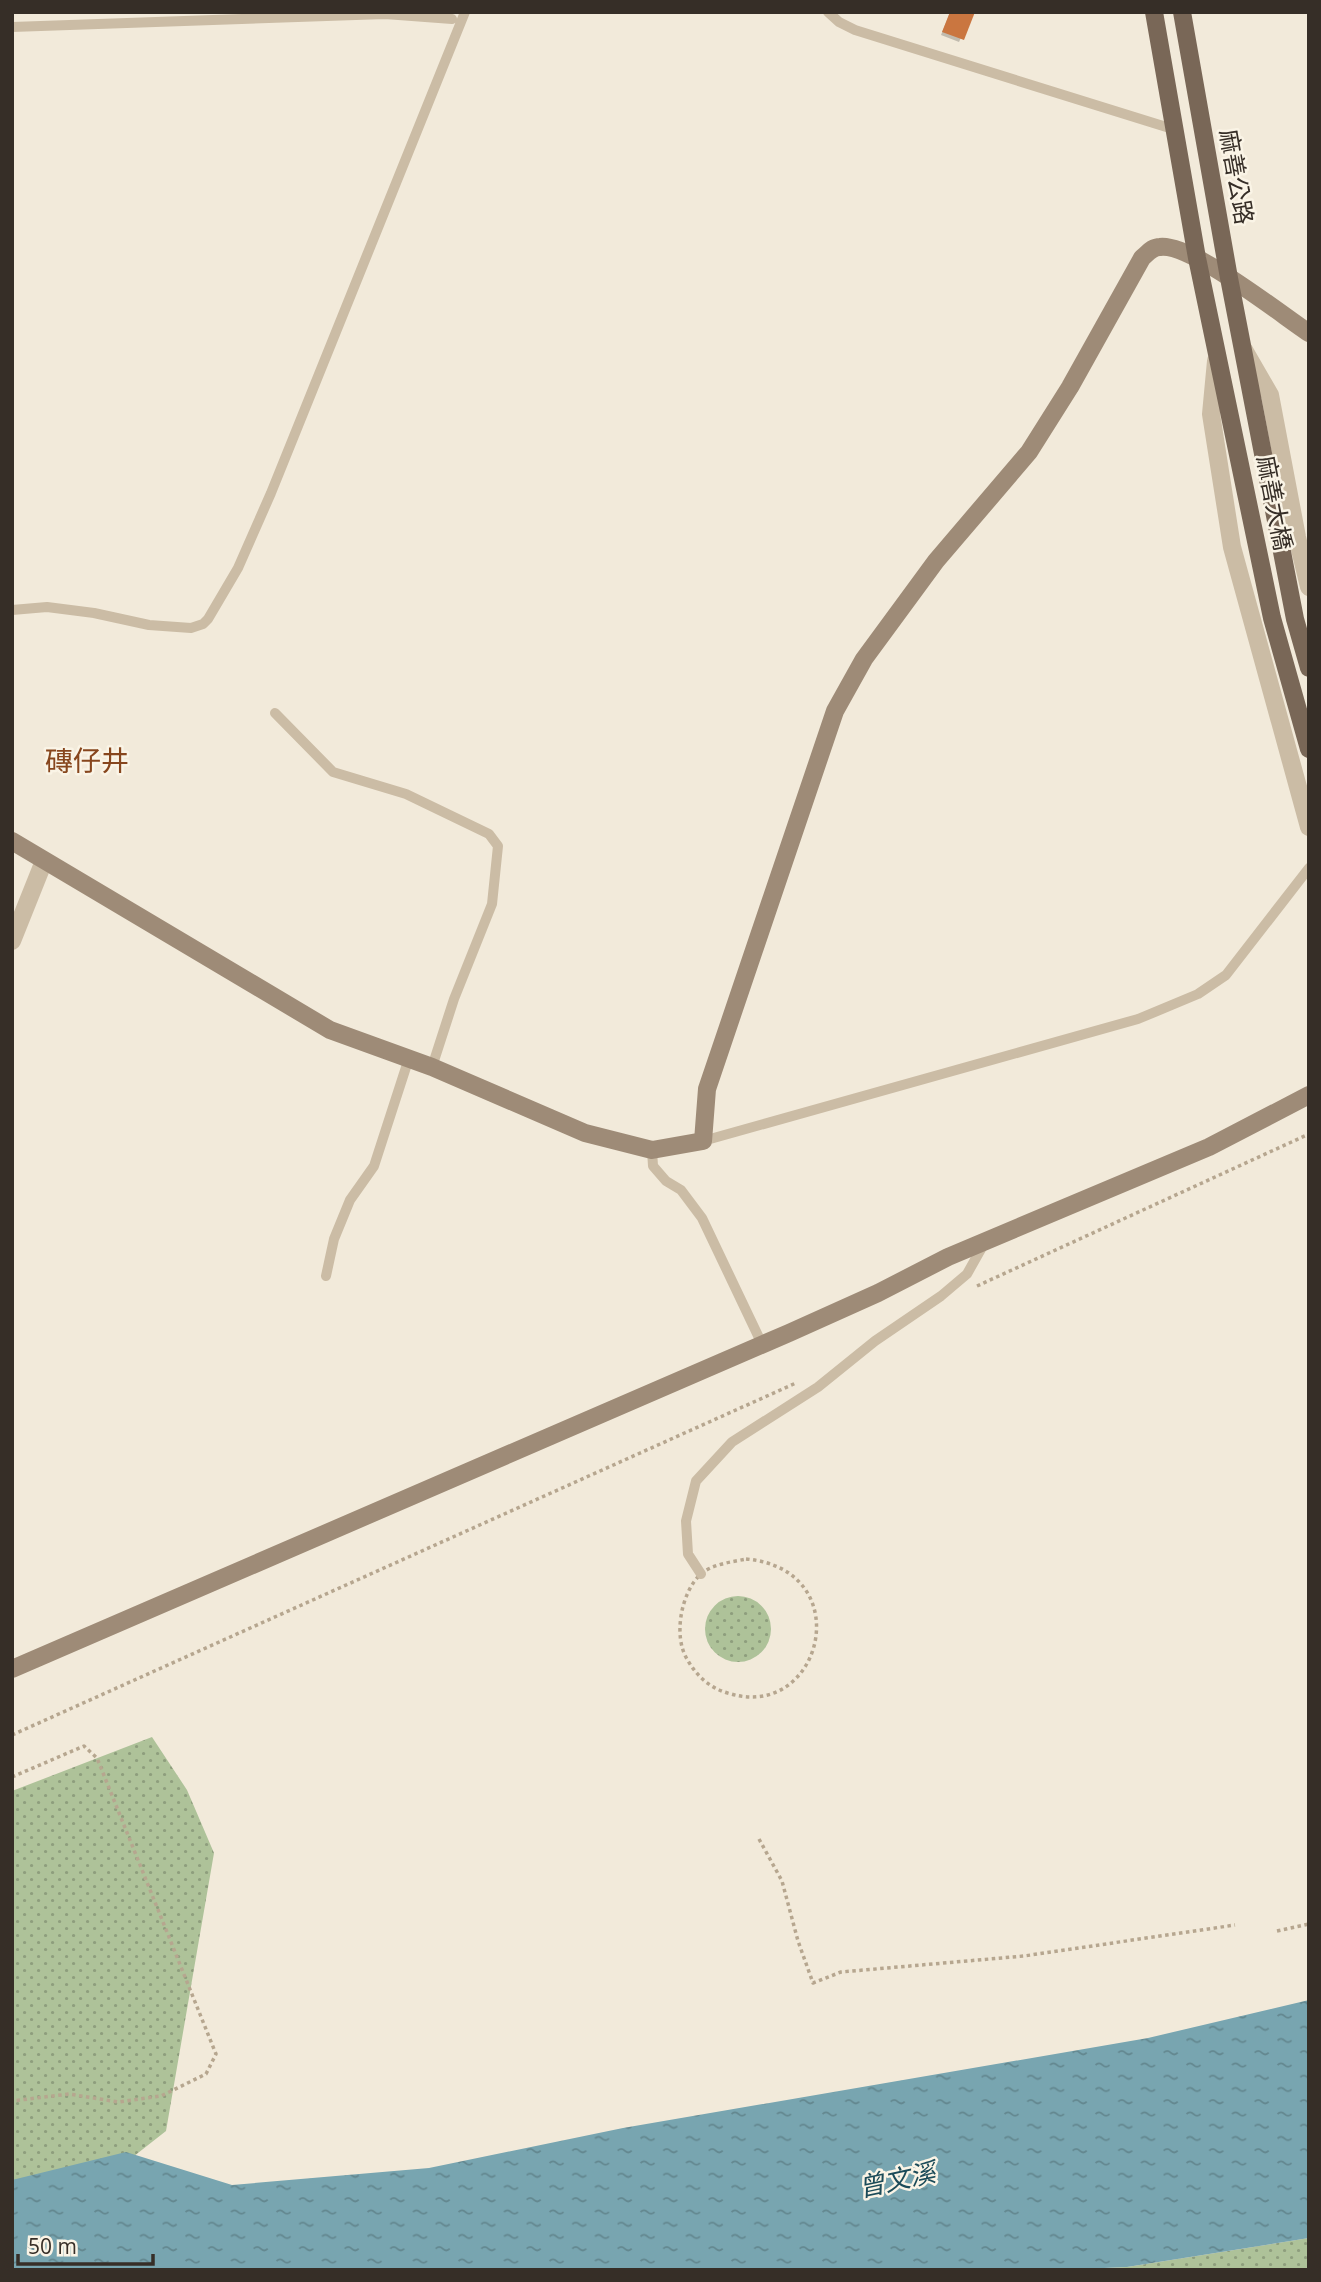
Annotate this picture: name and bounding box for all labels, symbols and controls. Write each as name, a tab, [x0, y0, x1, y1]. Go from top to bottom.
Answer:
street label: 麻善公路	[1213, 127, 1262, 227]
street label: 麻善大橋	[1250, 452, 1301, 553]
district label: 磚仔井	[45, 741, 129, 779]
water label: 曾文溪	[855, 2152, 943, 2205]
scale bar	[18, 2222, 152, 2266]
text: 50 m	[28, 2232, 77, 2260]

